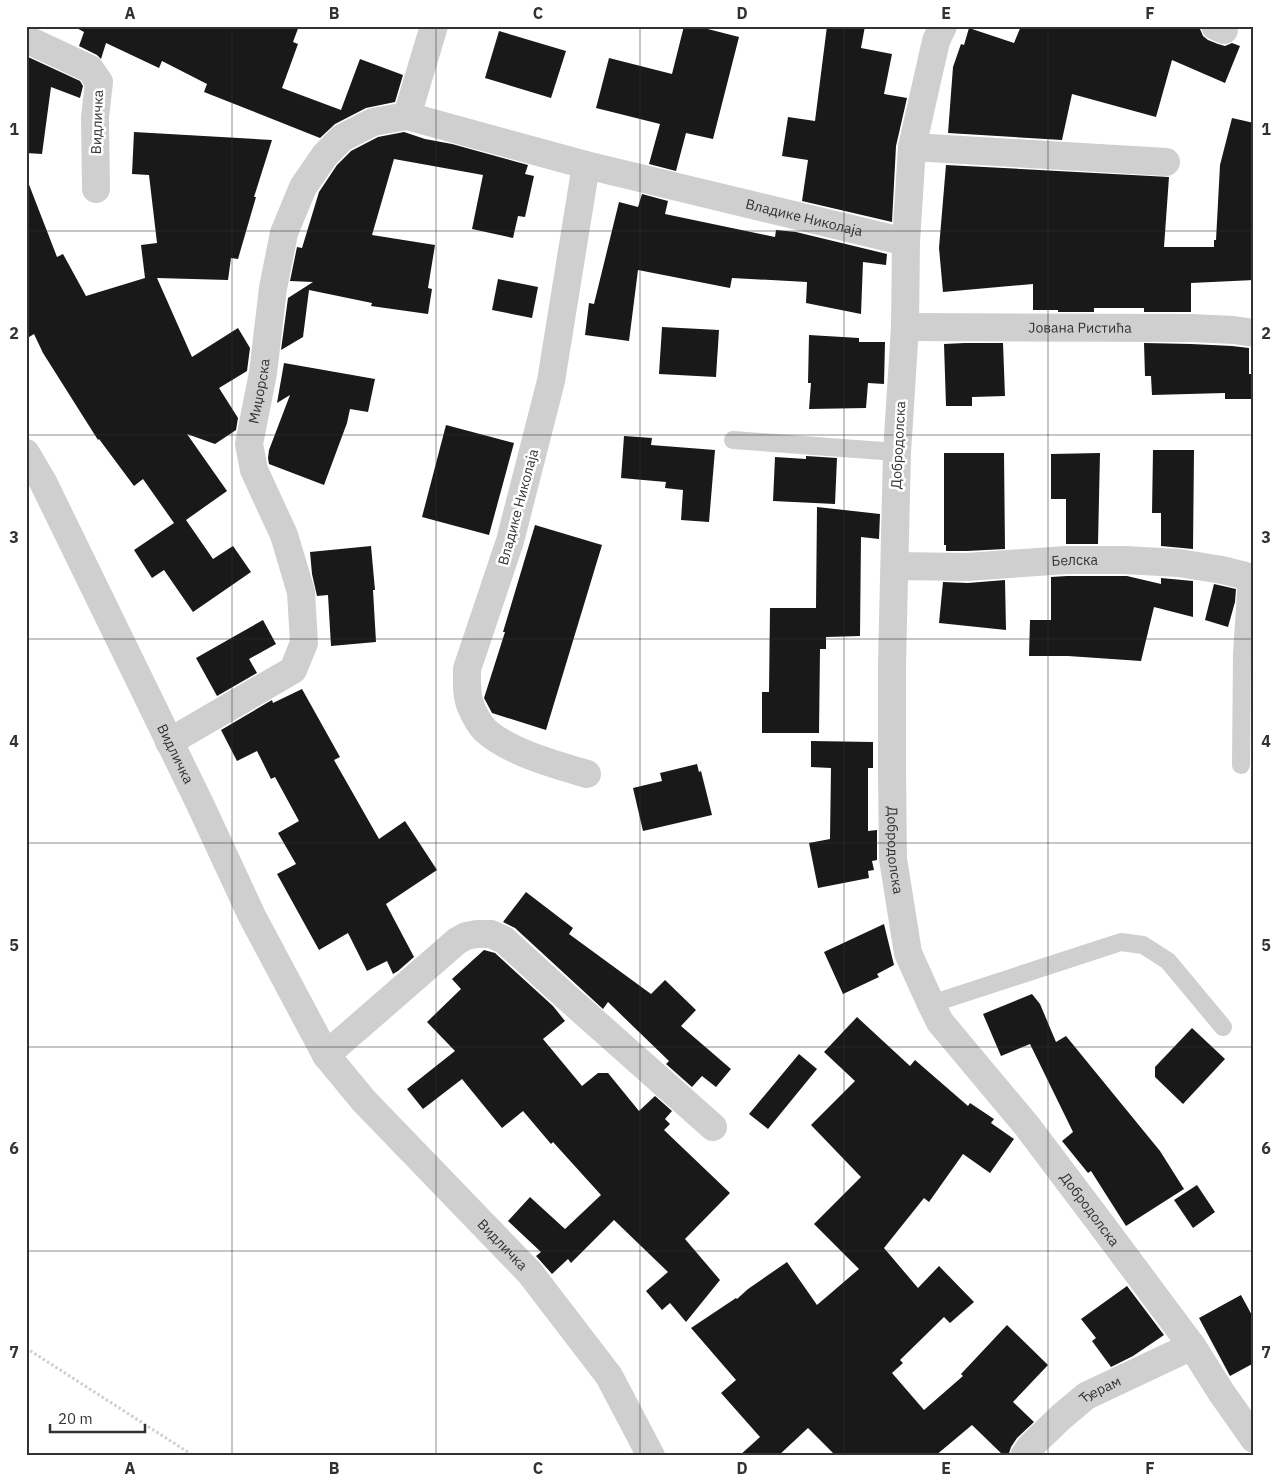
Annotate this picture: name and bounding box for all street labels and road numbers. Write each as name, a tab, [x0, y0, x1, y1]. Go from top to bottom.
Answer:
street label: Видличка	[87, 89, 107, 155]
street label: Владике Николаја	[744, 195, 865, 240]
street label: Јована Ристића	[1028, 318, 1132, 337]
street label: Миџорска	[244, 357, 274, 425]
street label: Добродолска	[887, 400, 909, 489]
street label: Владике Николаја	[494, 446, 542, 567]
street label: Белска	[1051, 551, 1099, 570]
street label: Видличка	[153, 721, 198, 787]
street label: Добродолска	[883, 806, 908, 896]
street label: Добродолска	[1056, 1169, 1124, 1250]
street label: Видличка	[474, 1215, 532, 1274]
street label: Ђерам	[1075, 1372, 1124, 1407]

